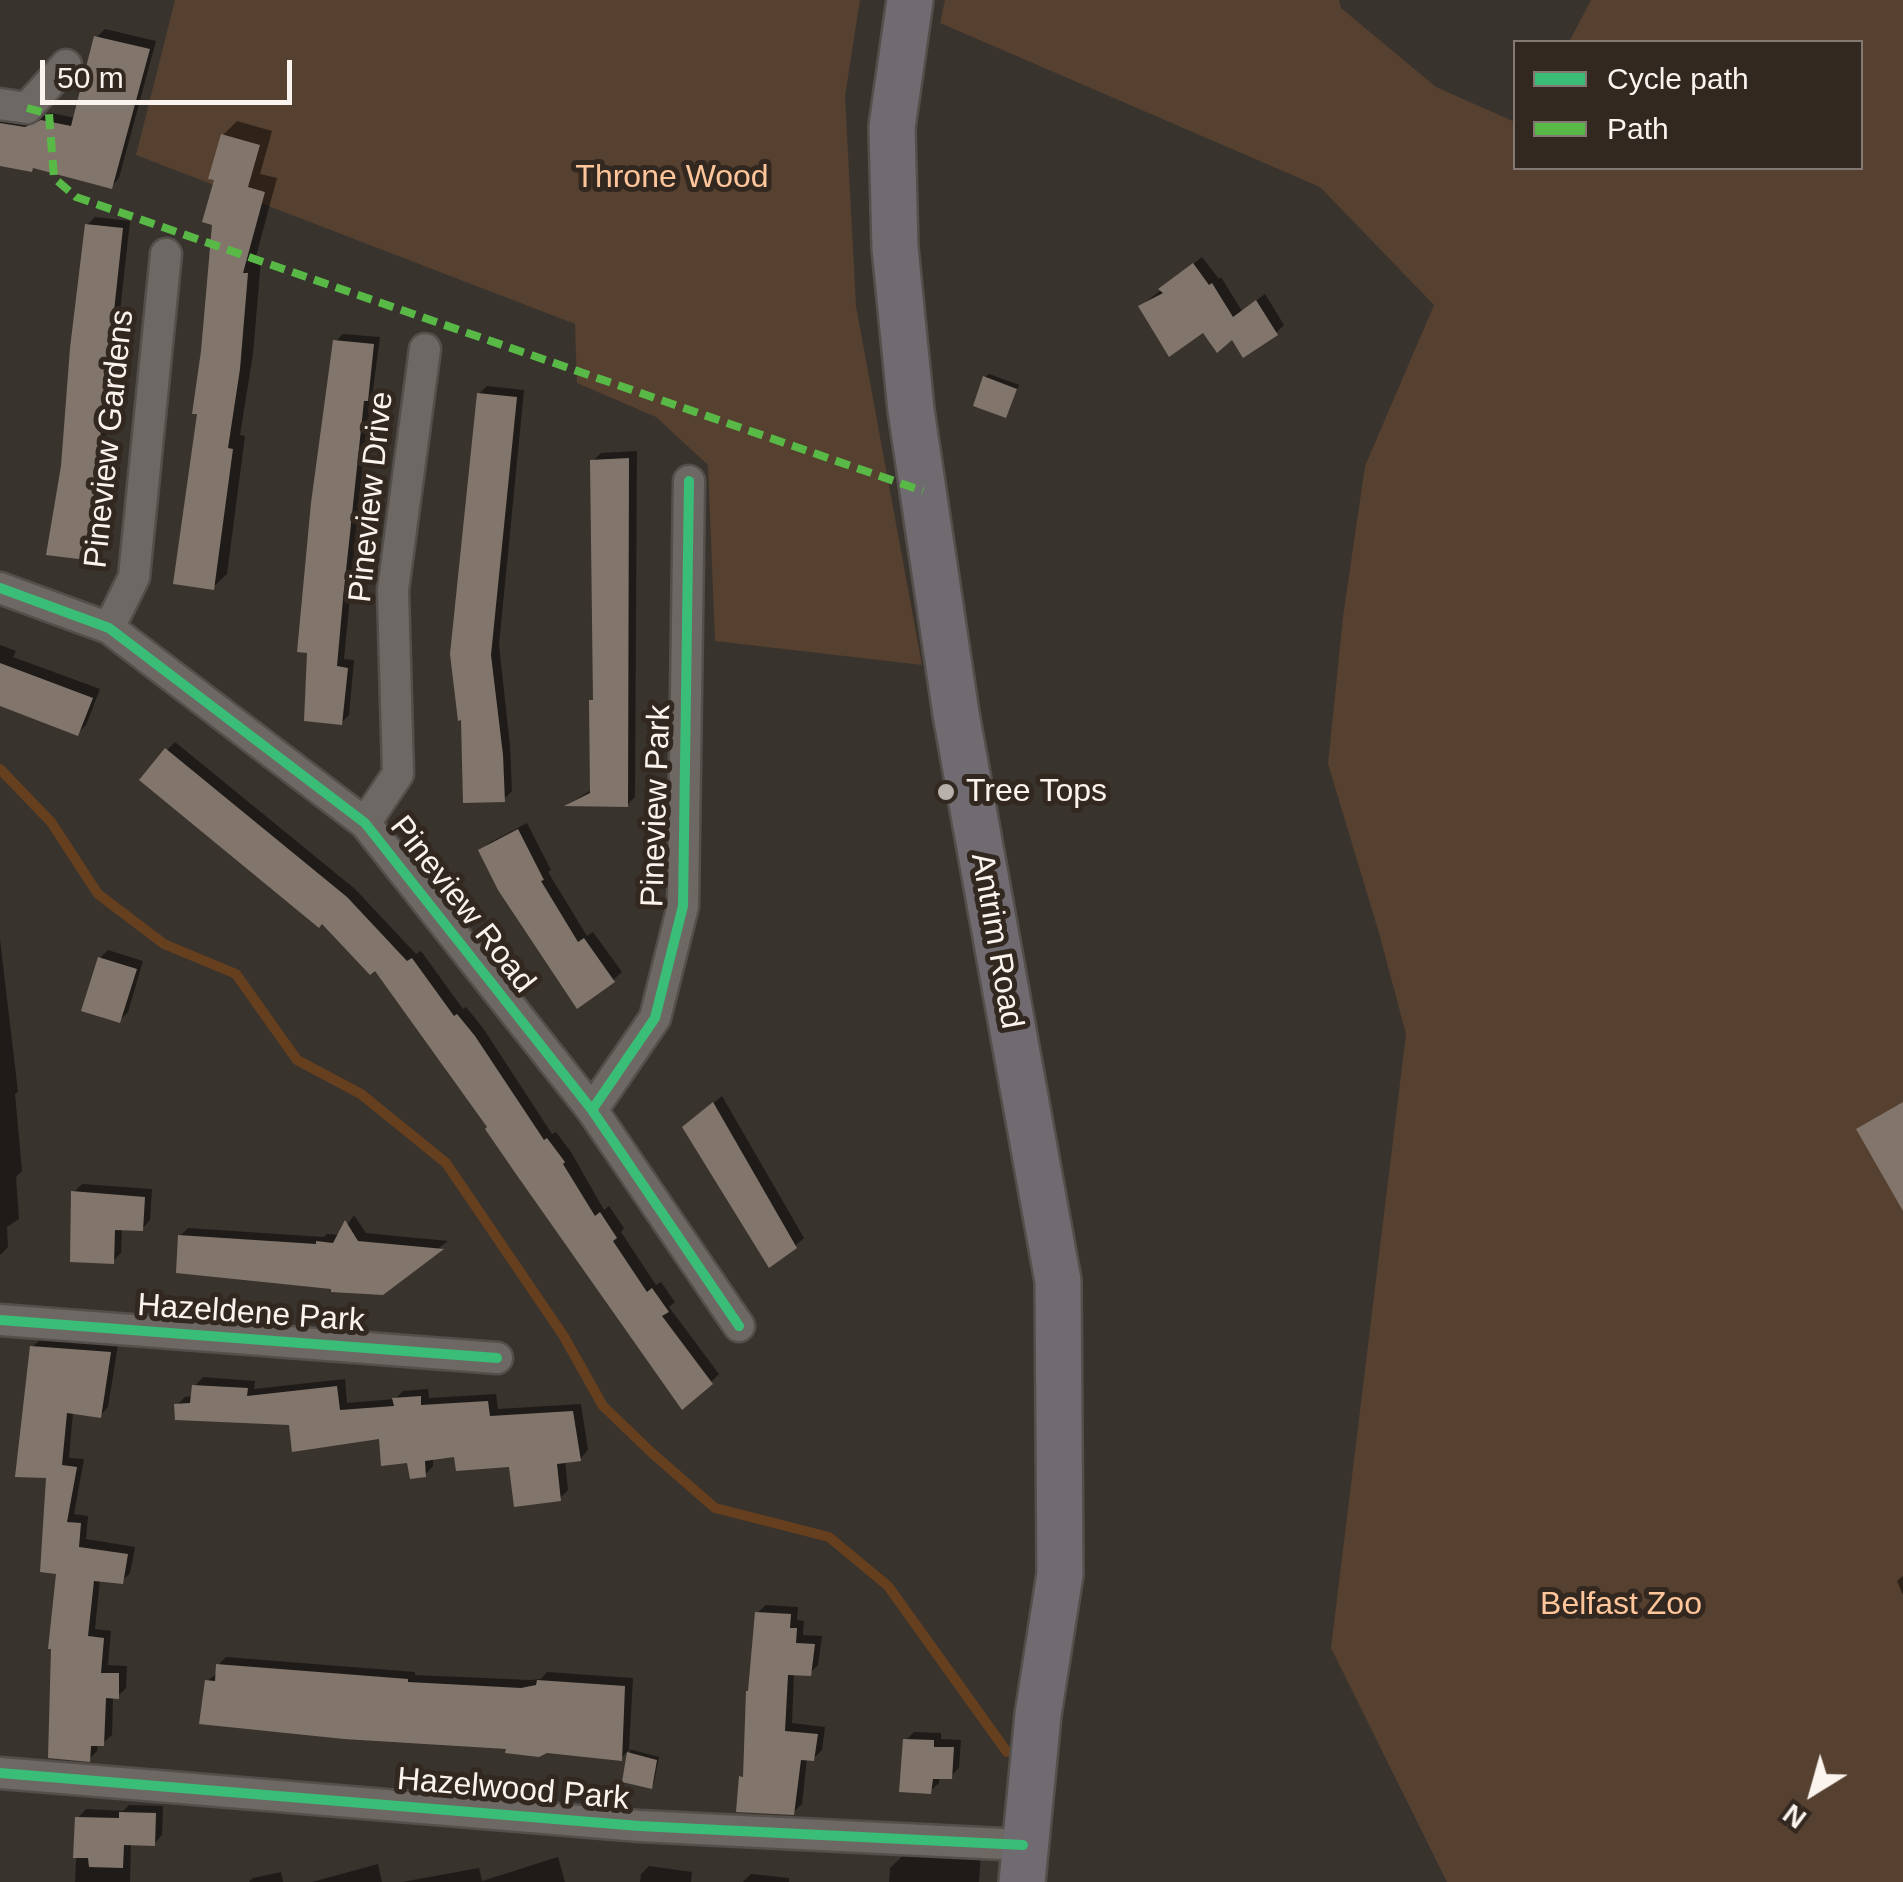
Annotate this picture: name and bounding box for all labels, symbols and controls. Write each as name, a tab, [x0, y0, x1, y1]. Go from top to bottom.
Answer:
scale bar	[45, 40, 298, 102]
legend	[1513, 40, 1863, 170]
text: 50 m	[57, 61, 124, 94]
text: Cycle path	[1607, 62, 1749, 95]
text: Path	[1607, 112, 1669, 145]
park label: Throne Wood	[575, 159, 769, 197]
street label: Pineview Gardens	[77, 308, 143, 570]
street label: Pineview Drive	[342, 390, 402, 604]
street label: Pineview Park	[634, 704, 680, 908]
place label: Tree Tops	[966, 773, 1107, 811]
marker: Tree Tops	[935, 781, 957, 803]
street label: Pineview Road	[381, 809, 543, 1001]
street label: Antrim Road	[962, 850, 1030, 1032]
street label: Hazeldene Park	[136, 1287, 366, 1341]
park label: Belfast Zoo	[1540, 1586, 1702, 1624]
north arrow	[1763, 1742, 1863, 1842]
street label: Hazelwood Park	[395, 1761, 631, 1819]
text: N	[1777, 1798, 1812, 1835]

